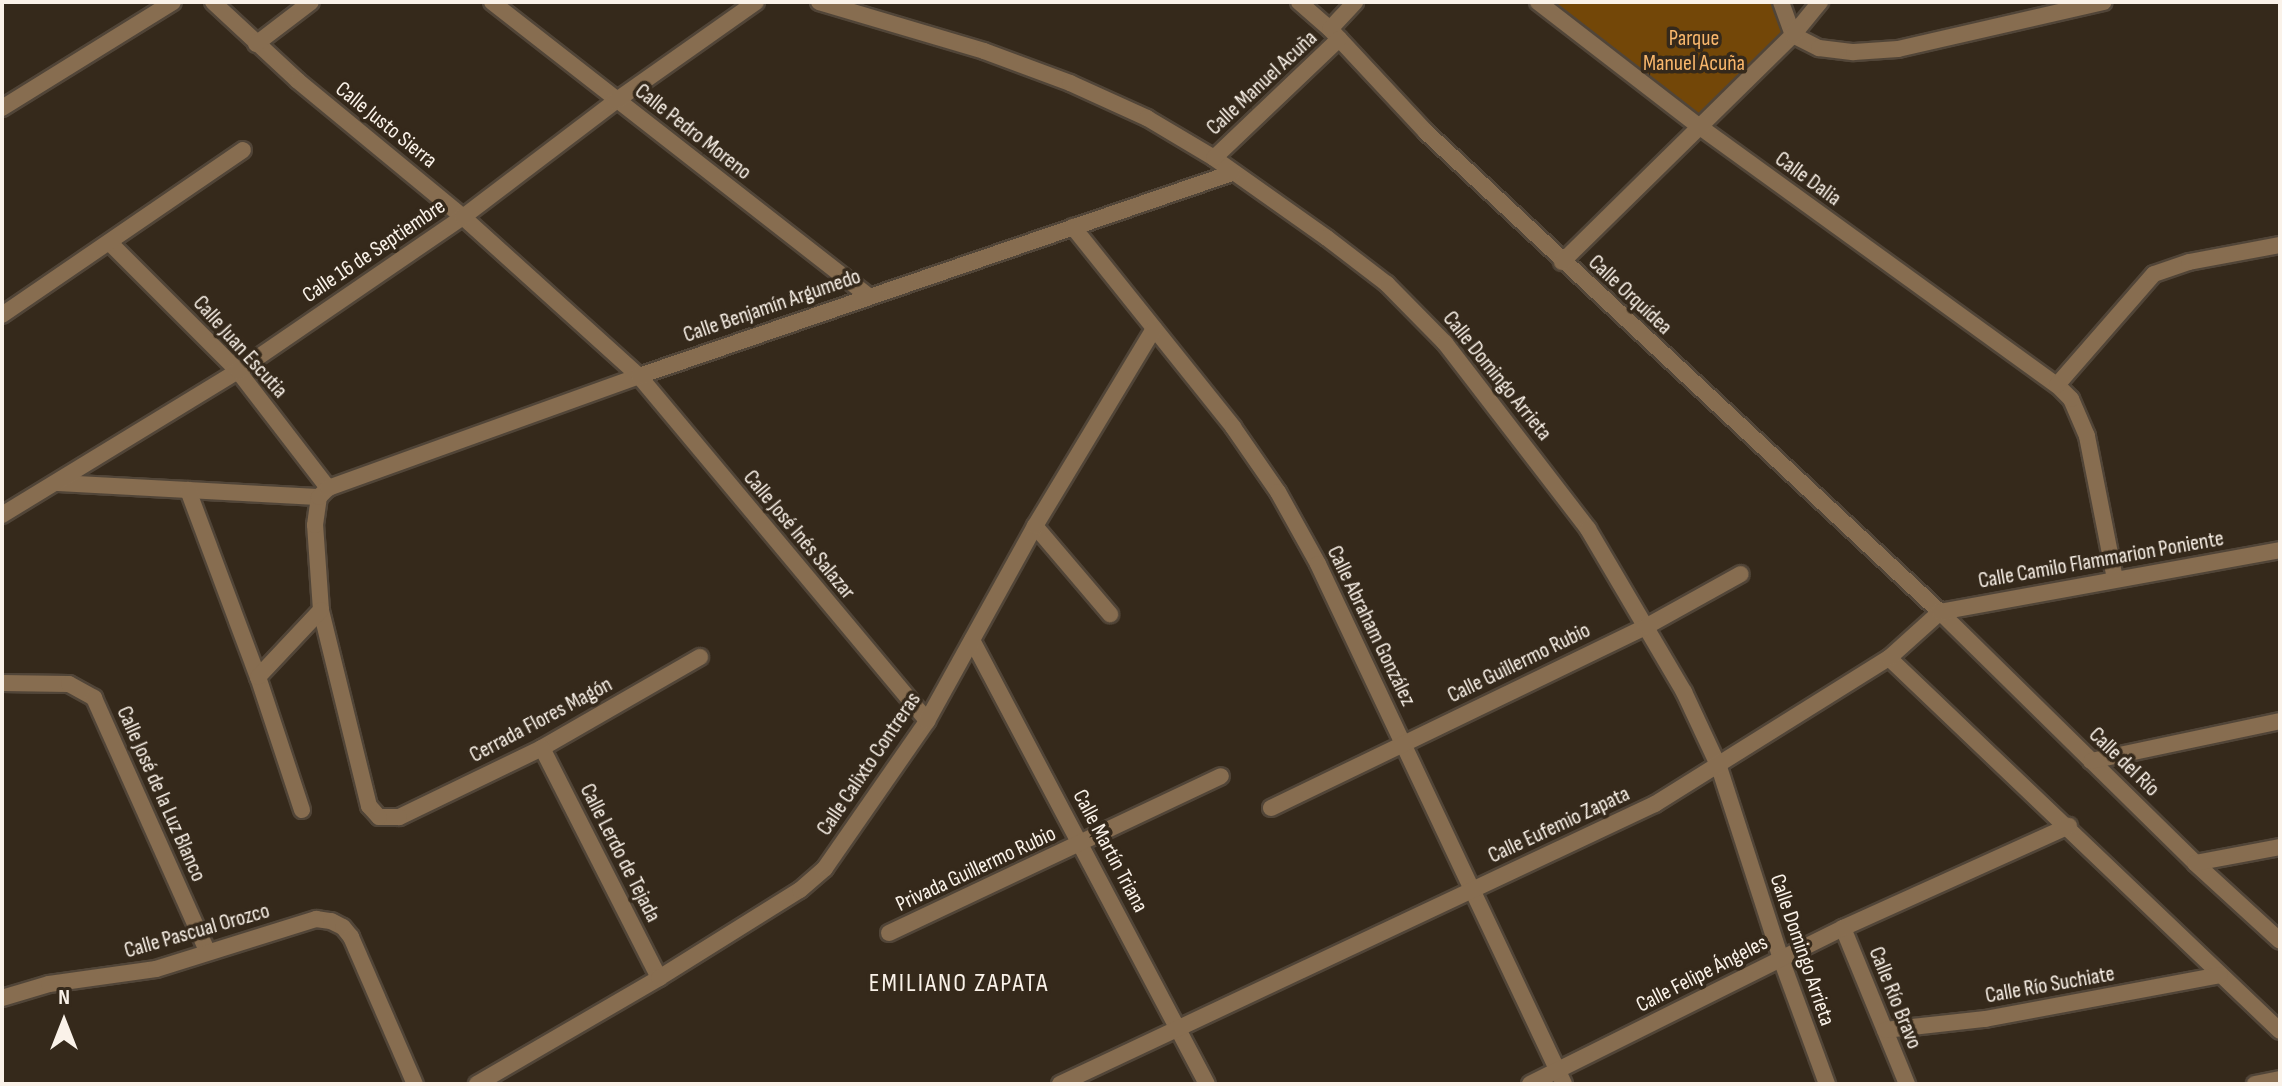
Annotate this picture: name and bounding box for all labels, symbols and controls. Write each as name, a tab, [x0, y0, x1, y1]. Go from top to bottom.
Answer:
street label: Calle Manuel Acuña	[1201, 25, 1323, 141]
park label: Parque Manuel Acuña	[1643, 25, 1745, 76]
street label: Calle Justo Sierra	[330, 76, 442, 174]
street label: Calle Pedro Moreno	[629, 78, 757, 186]
street label: Calle Dalia	[1770, 146, 1846, 212]
street label: Calle 16 de Septiembre	[298, 193, 450, 309]
street label: Calle Orquídea	[1583, 250, 1677, 340]
street label: Calle Benjamín Argumedo	[680, 263, 864, 349]
street label: Calle Juan Escutia	[187, 290, 293, 404]
street label: Calle Domingo Arrieta	[1437, 306, 1557, 446]
street label: Calle José Inés Salazar	[737, 465, 861, 605]
street label: Calle Camilo Flammarion Poniente	[1976, 525, 2226, 595]
street label: Calle Abraham González	[1321, 542, 1421, 710]
street label: Calle Guillermo Rubio	[1443, 617, 1595, 709]
street label: Cerrada Flores Magón	[465, 671, 617, 769]
street label: Calle Calixto Contreras	[811, 687, 927, 841]
street label: Calle José de la Luz Blanco	[110, 702, 212, 886]
street label: Calle del Río	[2083, 722, 2165, 802]
street label: Calle Lerdo de Tejada	[574, 779, 666, 927]
street label: Calle Eufemio Zapata	[1484, 781, 1634, 869]
street label: Calle Martín Triana	[1067, 785, 1153, 917]
street label: Privada Guillermo Rubio	[892, 820, 1060, 918]
street label: Calle Domingo Arrieta	[1764, 871, 1840, 1029]
street label: Calle Pascual Orozco	[121, 898, 273, 964]
street label: Calle Felipe Ángeles	[1632, 930, 1772, 1018]
street label: Calle Río Bravo	[1863, 943, 1927, 1053]
street label: Calle Río Suchiate	[1983, 961, 2117, 1009]
district label: EMILIANO ZAPATA	[869, 968, 1049, 1000]
north arrow	[24, 982, 104, 1062]
text: N	[58, 984, 70, 1011]

